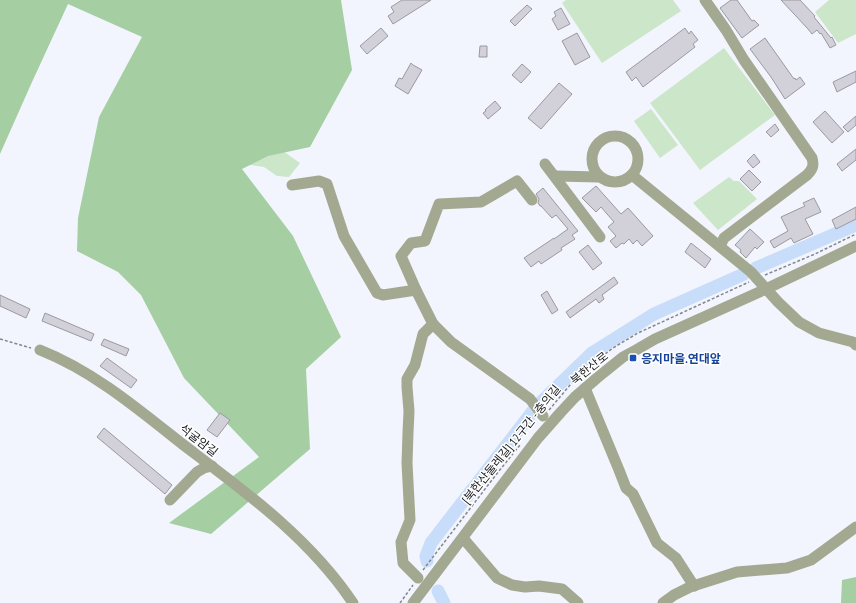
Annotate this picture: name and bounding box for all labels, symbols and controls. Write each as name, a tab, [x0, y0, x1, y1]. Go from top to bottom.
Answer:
street label: 북한산로	[567, 348, 611, 388]
place label: 응지마을.연대앞	[641, 351, 721, 366]
marker: 응지마을.연대앞	[628, 353, 638, 363]
street label: [북한산둘레길] 12구간 - 충의길	[458, 382, 564, 506]
street label: 석굴암길	[177, 420, 221, 460]

